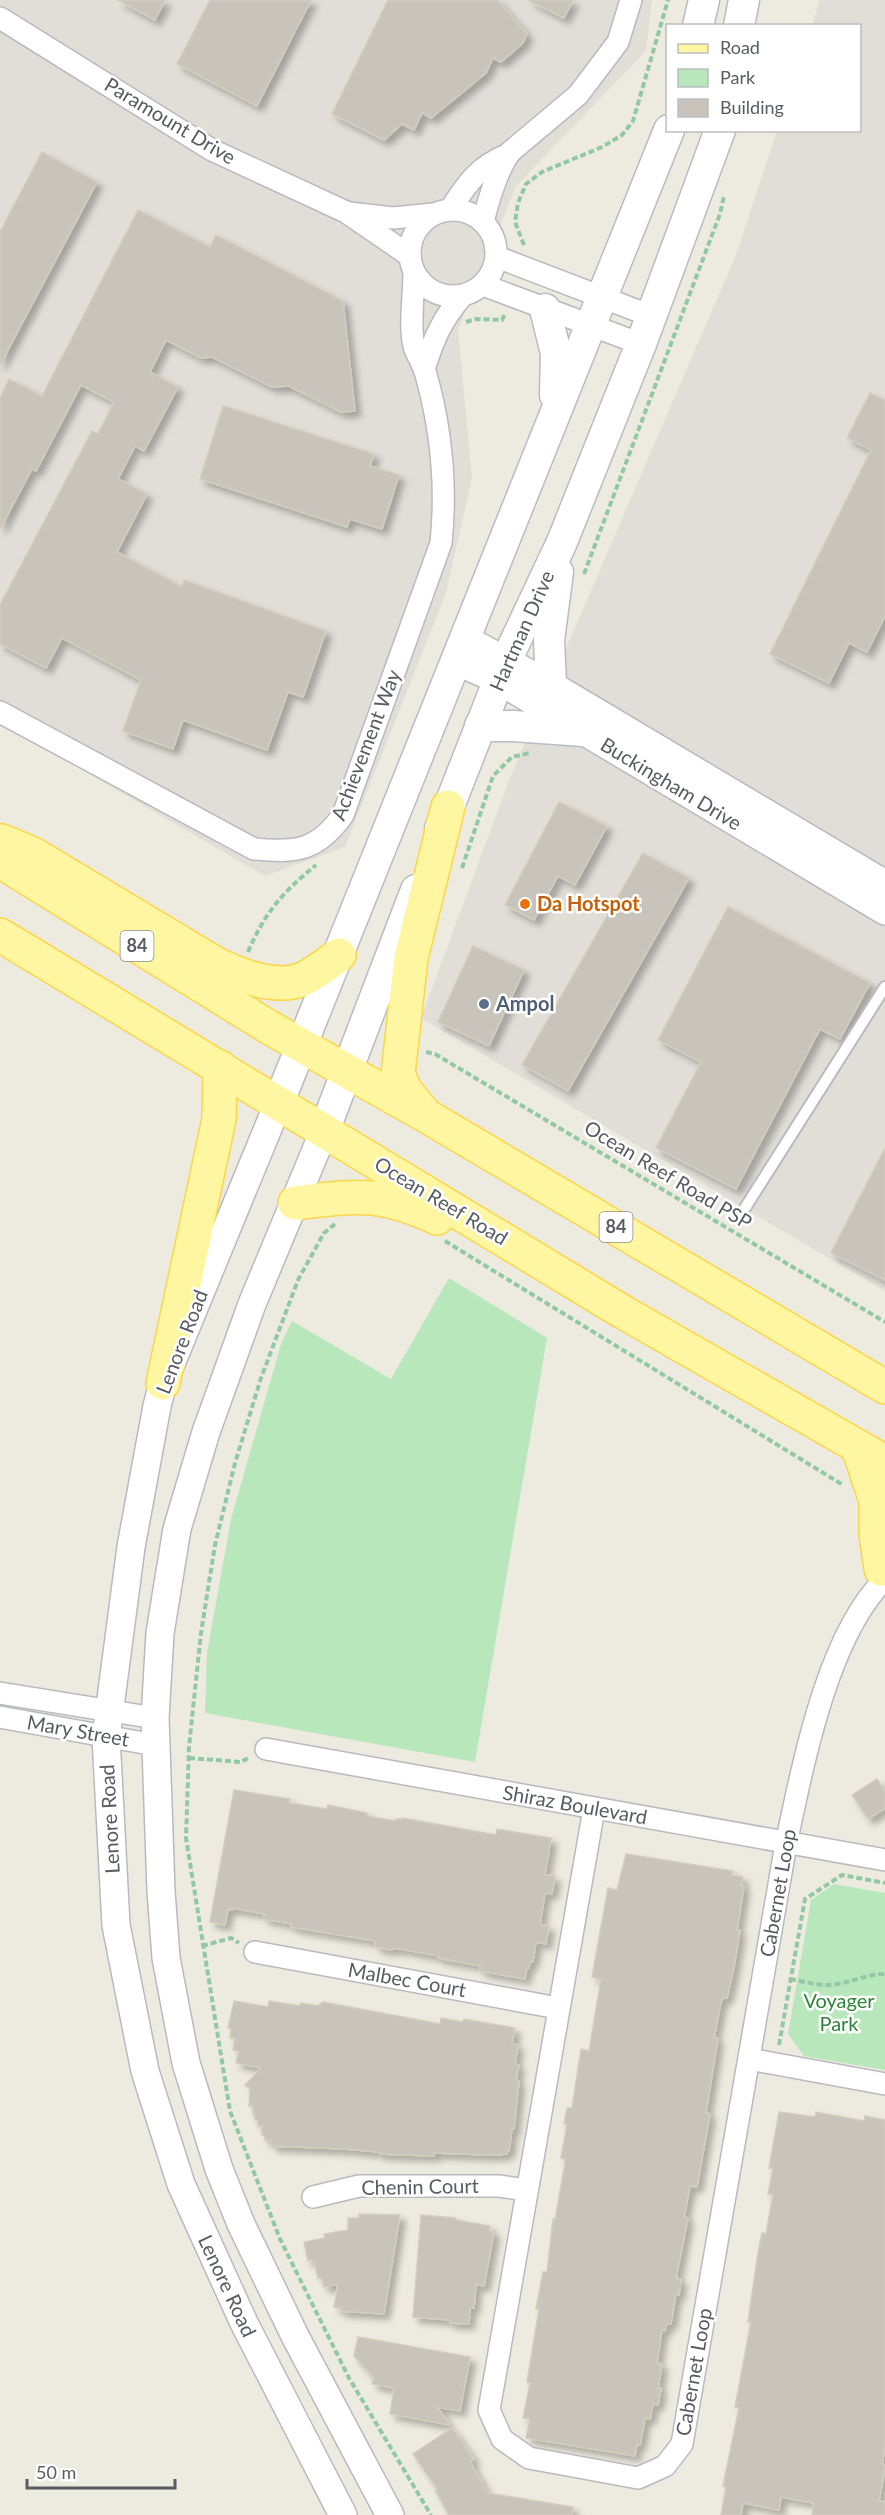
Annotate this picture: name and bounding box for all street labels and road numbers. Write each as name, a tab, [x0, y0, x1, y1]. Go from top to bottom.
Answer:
street label: Paramount Drive	[101, 72, 240, 169]
street label: Hartman Drive	[484, 566, 558, 695]
street label: Achievement Way	[325, 665, 405, 823]
street label: Buckingham Drive	[597, 732, 746, 835]
road number: 84	[120, 931, 154, 961]
street label: Ocean Reef Road PSP	[580, 1115, 757, 1234]
street label: Ocean Reef Road	[371, 1151, 512, 1249]
road number: 84	[600, 1212, 632, 1242]
street label: Lenore Road	[150, 1286, 212, 1397]
street label: Mary Street	[25, 1709, 131, 1751]
street label: Lenore Road	[94, 1764, 124, 1874]
street label: Shiraz Boulevard	[501, 1779, 649, 1829]
street label: Cabernet Loop	[754, 1827, 800, 1959]
street label: Malbec Court	[346, 1957, 468, 2001]
street label: Chenin Court	[361, 2173, 479, 2199]
street label: Lenore Road	[194, 2231, 262, 2340]
street label: Cabernet Loop	[670, 2306, 716, 2438]

